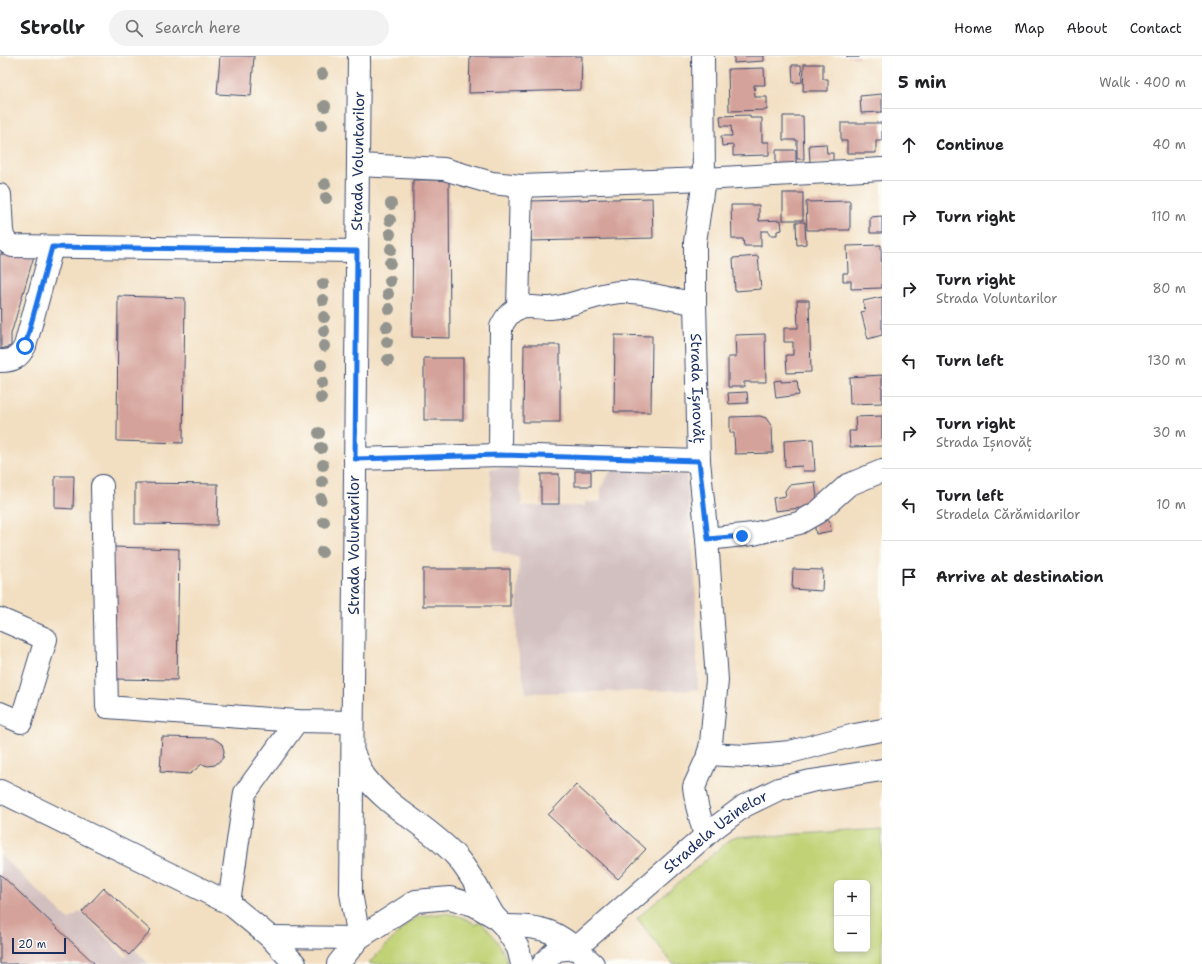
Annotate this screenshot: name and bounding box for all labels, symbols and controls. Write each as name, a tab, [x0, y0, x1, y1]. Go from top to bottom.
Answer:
search box	[109, 10, 389, 46]
text: Strollr	[20, 15, 85, 40]
icon: search	[123, 17, 145, 39]
text: Search here	[155, 18, 241, 38]
text: Home	[954, 19, 993, 37]
text: Map	[1015, 19, 1045, 37]
text: About	[1067, 19, 1108, 37]
text: Contact	[1130, 19, 1182, 37]
text: 5 min	[898, 71, 946, 93]
text: Walk · 400 m	[1099, 74, 1186, 91]
street label: Strada Voluntarilor	[347, 91, 369, 231]
icon: ahead	[898, 134, 920, 156]
text: Continue	[936, 135, 1004, 155]
text: 40 m	[1152, 136, 1186, 153]
icon: right	[898, 206, 920, 228]
text: Turn right	[936, 207, 1016, 227]
text: 110 m	[1151, 208, 1186, 225]
text: Turn right	[936, 270, 1016, 290]
icon: right	[898, 278, 920, 300]
text: 80 m	[1152, 280, 1186, 297]
text: Strada Voluntarilor	[936, 290, 1057, 307]
street label: Strada Ișnovăț	[686, 333, 709, 444]
route start	[16, 337, 34, 355]
icon: left	[898, 350, 920, 372]
text: Turn left	[936, 351, 1004, 371]
text: 130 m	[1148, 352, 1186, 369]
text: Turn right	[936, 414, 1016, 434]
icon: right	[898, 422, 920, 444]
text: 30 m	[1152, 424, 1186, 441]
text: Strada Ișnovăț	[936, 434, 1032, 451]
street label: Strada Voluntarilor	[344, 475, 364, 615]
text: Turn left	[936, 486, 1004, 506]
icon: left	[898, 494, 920, 516]
text: 10 m	[1156, 496, 1186, 513]
text: Stradela Cărămidarilor	[936, 506, 1081, 523]
route end	[733, 527, 751, 545]
icon: arrive	[898, 566, 920, 588]
text: Arrive at destination	[936, 567, 1104, 587]
street label: Stradela Uzinelor	[659, 786, 771, 878]
map controls	[834, 880, 870, 952]
button: +	[834, 880, 870, 916]
button: −	[834, 916, 870, 952]
scale bar	[12, 936, 66, 955]
text: 20 m	[18, 937, 46, 952]

